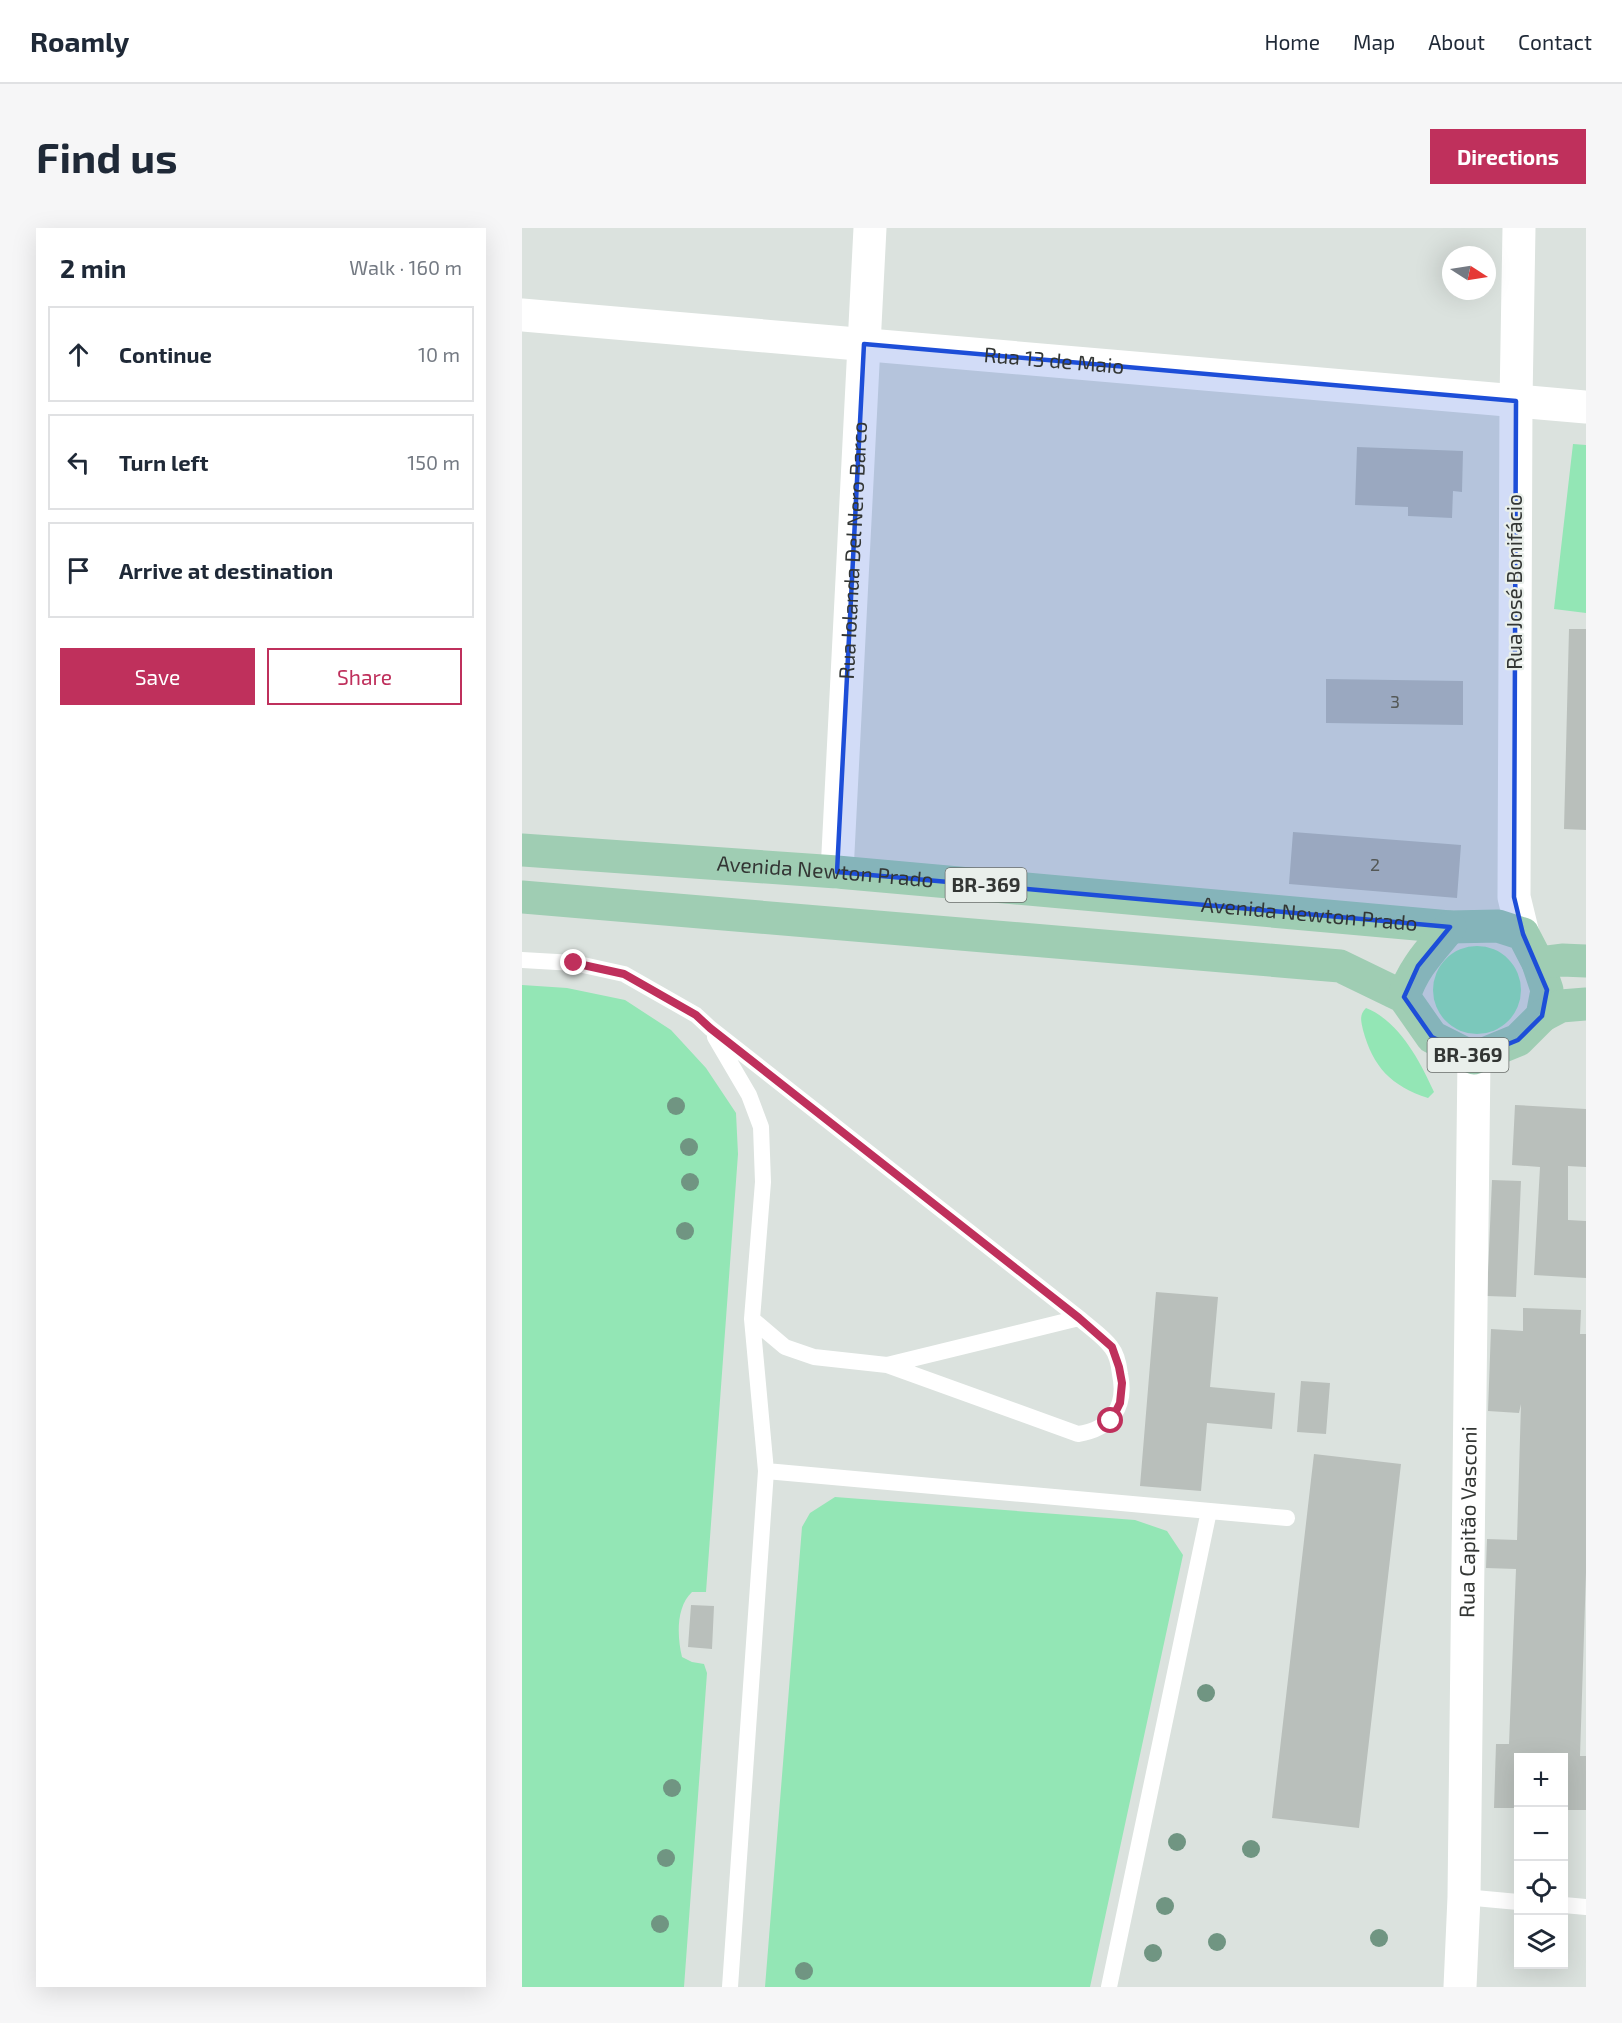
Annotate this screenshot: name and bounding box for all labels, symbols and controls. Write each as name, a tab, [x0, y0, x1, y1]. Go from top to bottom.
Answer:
text: Roamly	[30, 24, 129, 58]
text: Home	[1264, 29, 1320, 54]
text: Map	[1353, 29, 1395, 54]
text: About	[1428, 29, 1485, 54]
text: Contact	[1518, 29, 1592, 54]
button: Directions	[1430, 129, 1586, 184]
text: Find us	[36, 131, 178, 181]
north arrow	[1442, 246, 1496, 300]
text: 2 min	[60, 252, 126, 283]
text: Walk · 160 m	[349, 255, 462, 279]
icon: ahead	[62, 338, 95, 371]
text: Continue	[119, 341, 212, 367]
street label: Rua 13 de Maio	[983, 341, 1125, 378]
text: 10 m	[418, 342, 460, 366]
street label: Rua Iolanda Del Nero Barco	[833, 421, 871, 680]
icon: left	[62, 446, 95, 479]
text: Turn left	[119, 449, 208, 475]
text: 150 m	[407, 450, 460, 474]
street label: Rua José Bonifácio	[1501, 494, 1526, 670]
icon: arrive	[62, 554, 95, 587]
text: Arrive at destination	[119, 557, 333, 583]
button: Save	[60, 648, 255, 705]
button: Share	[267, 648, 462, 705]
house number: 3	[1390, 690, 1400, 712]
street label: Avenida Newton Prado	[716, 850, 935, 892]
house number: 2	[1370, 853, 1380, 875]
road number: BR-369	[946, 868, 1026, 902]
street label: Avenida Newton Prado	[1200, 891, 1419, 935]
route end	[560, 949, 586, 975]
road number: BR-369	[1428, 1038, 1508, 1072]
route start	[1097, 1407, 1123, 1433]
street label: Rua Capitão Vasconi	[1453, 1426, 1481, 1618]
map controls	[1514, 1753, 1568, 1969]
button: +	[1514, 1753, 1568, 1807]
button: −	[1514, 1807, 1568, 1861]
button: locate	[1514, 1861, 1568, 1915]
button: layers	[1514, 1915, 1568, 1969]

